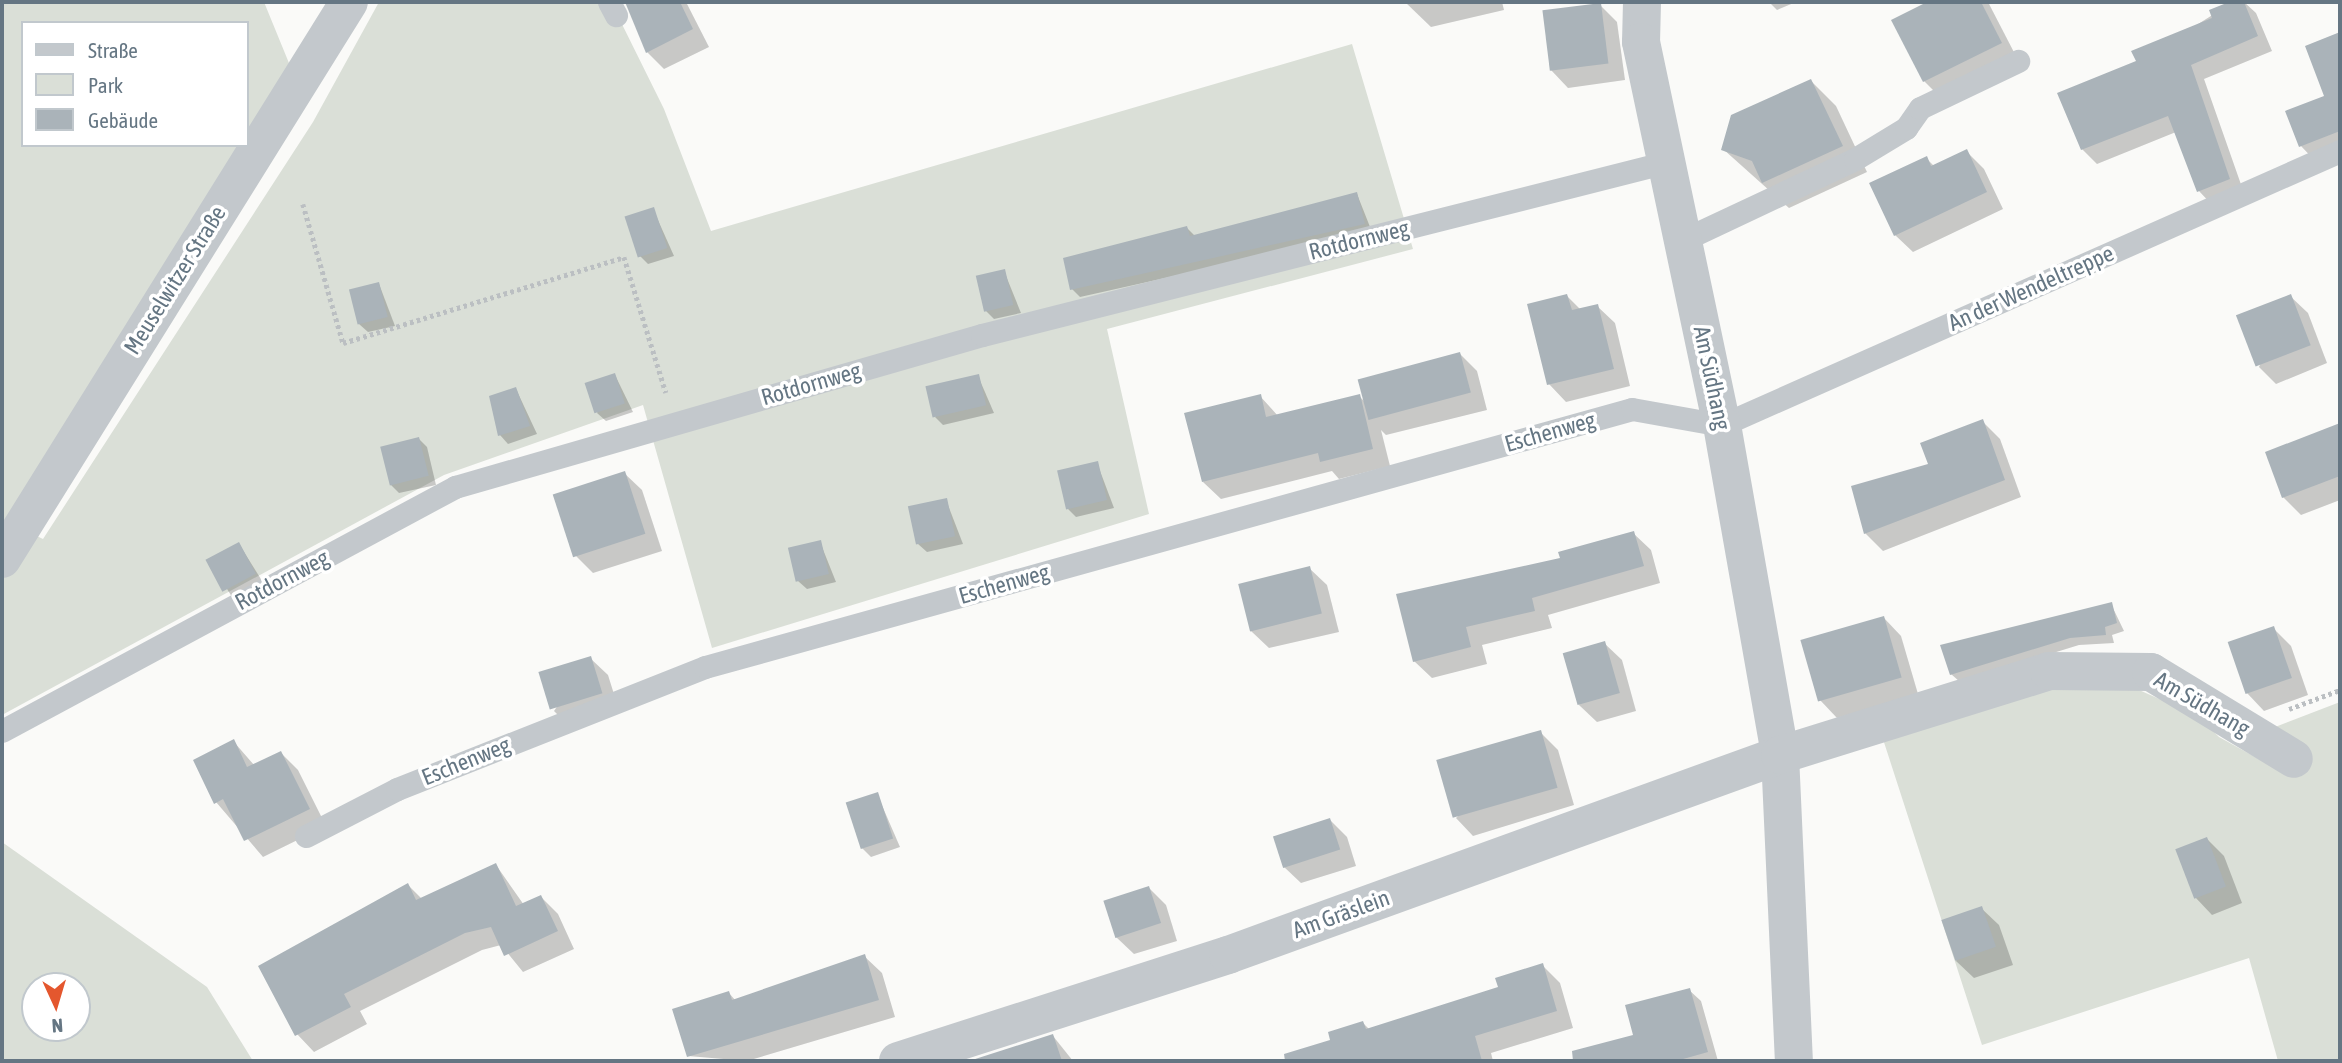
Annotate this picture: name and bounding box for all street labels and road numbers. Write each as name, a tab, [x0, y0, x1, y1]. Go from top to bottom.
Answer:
street label: Meuselwitzer Straße	[118, 201, 232, 359]
street label: Rotdornweg	[1306, 214, 1412, 266]
street label: An der Wendeltreppe	[1944, 239, 2118, 337]
street label: Am Südhang	[1688, 324, 1736, 432]
street label: Rotdornweg	[758, 357, 864, 411]
street label: Eschenweg	[1501, 406, 1599, 458]
street label: Rotdornweg	[230, 544, 334, 616]
street label: Eschenweg	[955, 558, 1053, 610]
street label: Am Südhang	[2149, 666, 2255, 742]
street label: Eschenweg	[418, 731, 514, 791]
street label: Am Gräslein	[1289, 884, 1393, 944]

